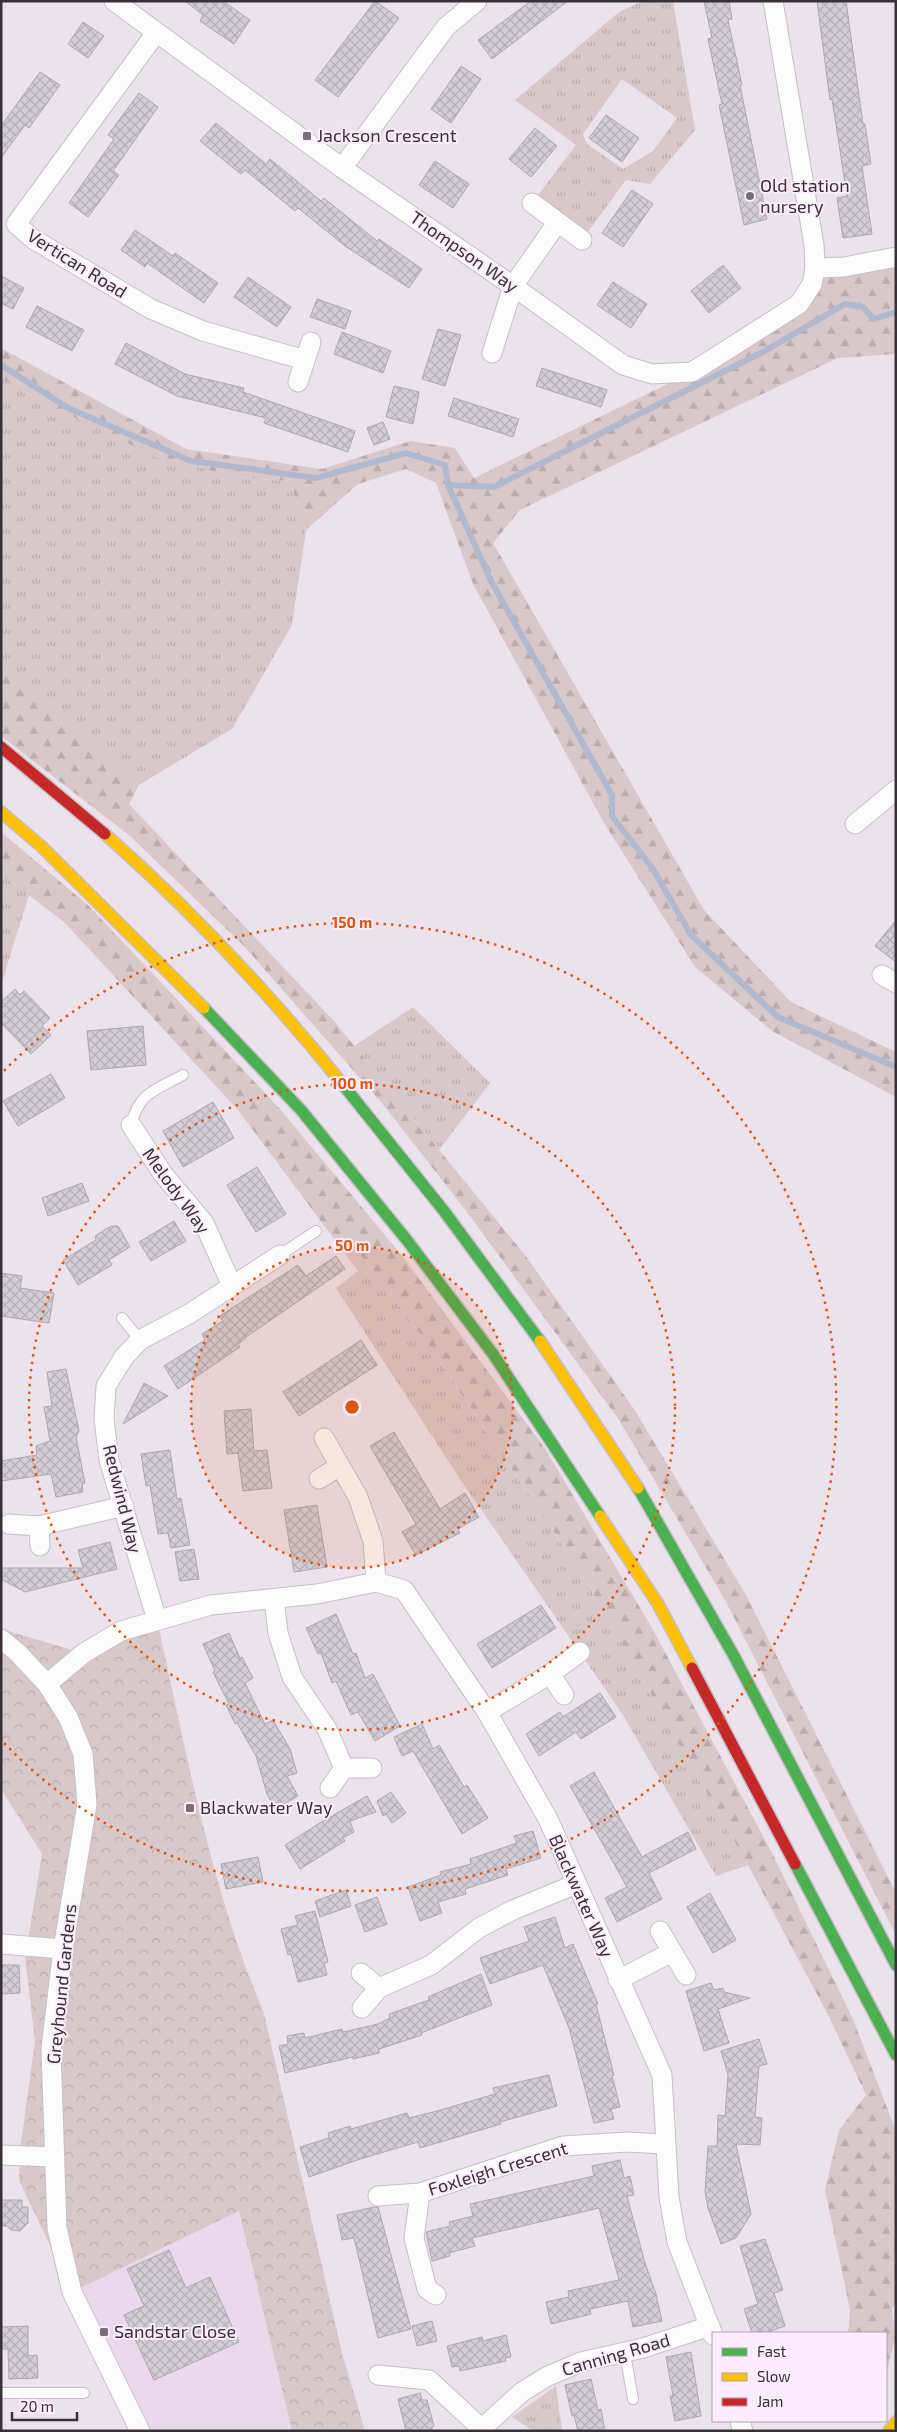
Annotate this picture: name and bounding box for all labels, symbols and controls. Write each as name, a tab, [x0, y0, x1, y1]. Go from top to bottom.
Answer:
place label: Jackson Crescent	[317, 124, 457, 146]
marker: Jackson Crescent	[301, 130, 313, 142]
place label: Old station nursery	[760, 174, 850, 217]
marker: Old station nursery	[744, 190, 756, 202]
street label: Thompson Way	[406, 206, 523, 297]
street label: Vertican Road	[24, 224, 131, 302]
text: 150 m	[332, 913, 372, 931]
text: 100 m	[331, 1074, 373, 1092]
street label: Melody Way	[138, 1143, 216, 1238]
text: 50 m	[335, 1236, 369, 1254]
centre of rings	[343, 1398, 361, 1416]
street label: Redwind Way	[99, 1442, 147, 1556]
place label: Blackwater Way	[200, 1796, 333, 1818]
marker: Blackwater Way	[184, 1802, 196, 1814]
street label: Blackwater Way	[545, 1831, 619, 1961]
street label: Greyhound Gardens	[42, 1903, 80, 2065]
street label: Foxleigh Crescent	[425, 2136, 570, 2200]
place label: Sandstar Close	[114, 2320, 236, 2342]
marker: Sandstar Close	[98, 2326, 110, 2338]
street label: Canning Road	[559, 2328, 672, 2380]
legend	[712, 2332, 887, 2422]
text: Fast	[757, 2342, 787, 2360]
text: Slow	[757, 2367, 791, 2385]
scale bar	[12, 2390, 78, 2422]
text: Jam	[757, 2392, 783, 2410]
text: 20 m	[20, 2397, 54, 2415]

